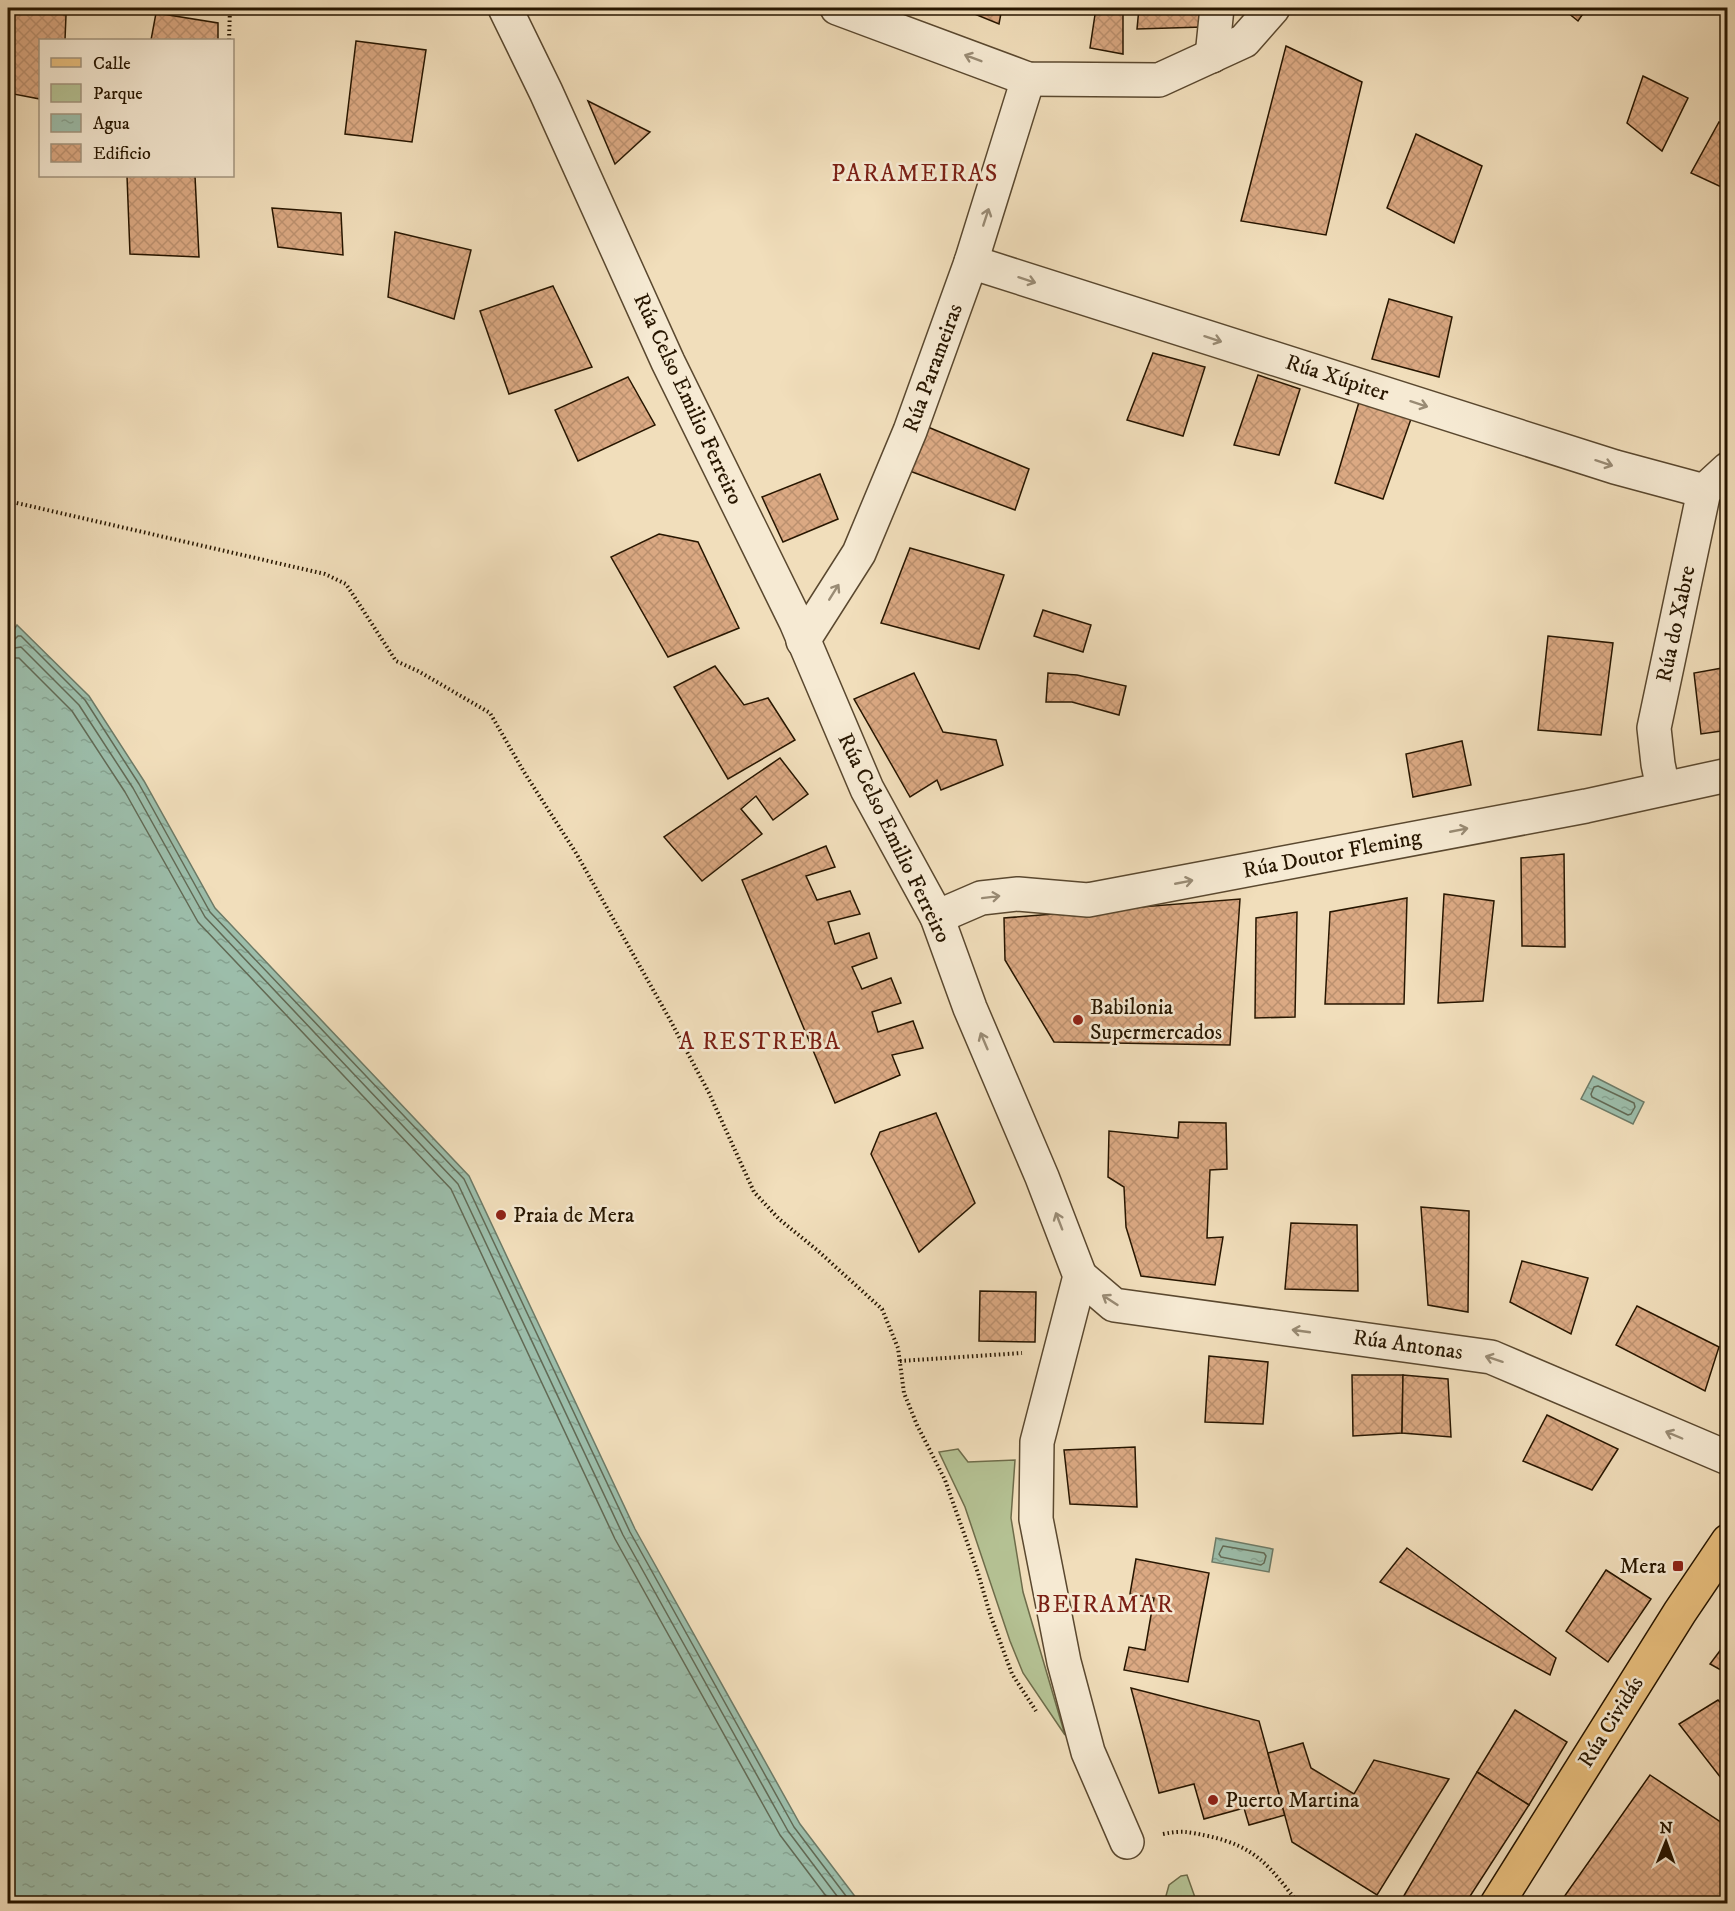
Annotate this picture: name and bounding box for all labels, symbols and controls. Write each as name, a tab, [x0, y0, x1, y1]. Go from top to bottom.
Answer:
legend	[39, 39, 234, 177]
one-way arrow	[964, 52, 983, 63]
text: Calle	[93, 53, 131, 75]
text: Parque	[93, 83, 143, 105]
text: Agua	[93, 113, 130, 135]
text: Edificio	[93, 143, 151, 165]
district label: PARAMEIRAS	[831, 159, 999, 189]
one-way arrow	[981, 208, 992, 227]
one-way arrow	[1017, 275, 1036, 286]
street label: Rúa Celso Emilio Ferreiro	[627, 289, 749, 509]
street label: Rúa Parameiras	[897, 300, 969, 436]
one-way arrow	[1203, 334, 1222, 345]
street label: Rúa Xúpiter	[1282, 349, 1393, 408]
one-way arrow	[1409, 399, 1428, 410]
one-way arrow	[1594, 458, 1613, 469]
street label: Rúa do Xabre	[1650, 563, 1702, 685]
one-way arrow	[829, 584, 841, 601]
street label: Rúa Celso Emilio Ferreiro	[831, 729, 957, 947]
street label: Rúa Doutor Fleming	[1241, 823, 1424, 885]
one-way arrow	[1448, 824, 1468, 835]
one-way arrow	[1174, 876, 1194, 887]
one-way arrow	[981, 891, 1001, 902]
place label: Babilonia Supermercados	[1090, 994, 1222, 1046]
marker: Babilonia Supermercados	[1071, 1013, 1085, 1027]
district label: A RESTREBA	[679, 1027, 841, 1057]
one-way arrow	[978, 1033, 989, 1051]
place label: Praia de Mera	[513, 1202, 635, 1229]
marker: Praia de Mera	[494, 1208, 508, 1222]
one-way arrow	[1053, 1213, 1064, 1231]
one-way arrow	[1102, 1294, 1119, 1307]
street label: Rúa Antonas	[1351, 1324, 1465, 1366]
one-way arrow	[1292, 1325, 1312, 1336]
one-way arrow	[1485, 1353, 1504, 1364]
one-way arrow	[1665, 1429, 1683, 1440]
place label: Mera	[1620, 1553, 1667, 1580]
marker: Mera	[1671, 1559, 1685, 1573]
district label: BEIRAMAR	[1036, 1590, 1174, 1620]
street label: Rúa Cividás	[1572, 1671, 1650, 1773]
place label: Puerto Martina	[1225, 1787, 1360, 1814]
marker: Puerto Martina	[1206, 1793, 1220, 1807]
north arrow	[1636, 1812, 1696, 1872]
text: N	[1660, 1818, 1673, 1838]

